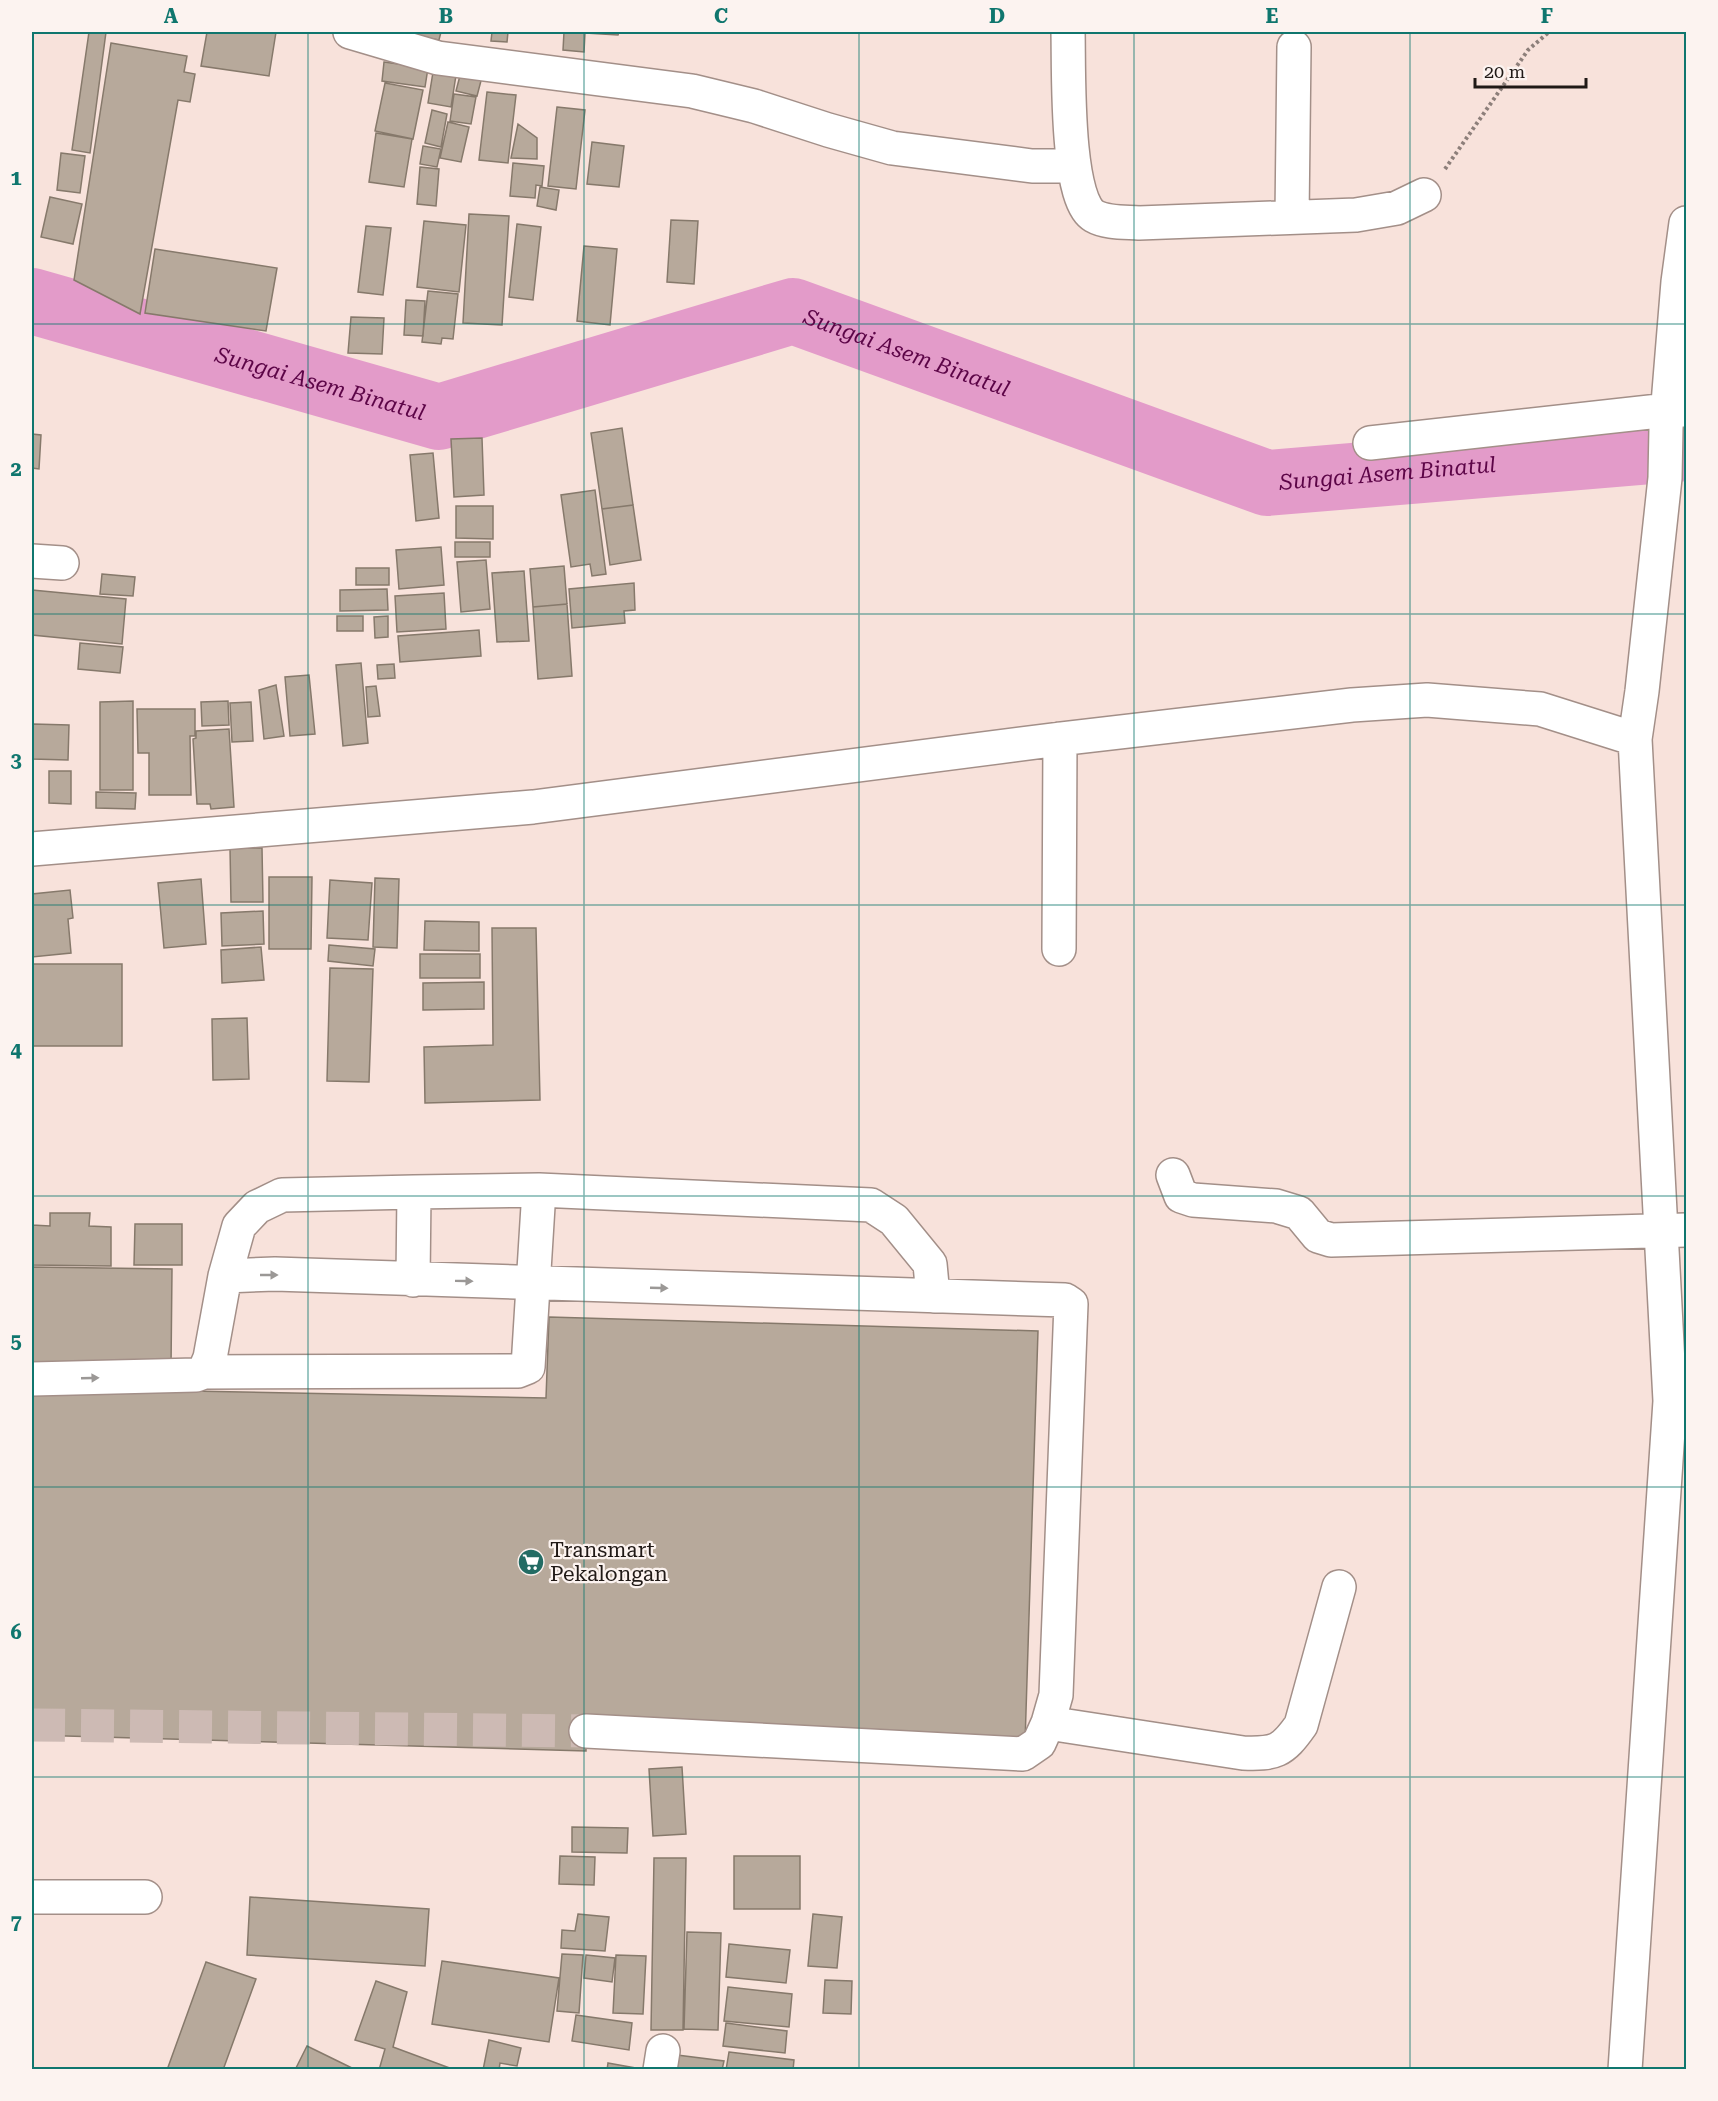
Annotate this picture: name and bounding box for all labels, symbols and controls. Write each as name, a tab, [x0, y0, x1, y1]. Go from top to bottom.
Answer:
text: A	[164, 4, 179, 28]
text: B	[439, 4, 453, 28]
text: C	[714, 4, 728, 28]
text: D	[989, 4, 1005, 28]
text: E	[1266, 4, 1279, 28]
text: F	[1541, 4, 1553, 28]
scale bar	[1475, 51, 1586, 89]
text: 20 m	[1484, 61, 1525, 82]
text: 1	[10, 166, 22, 190]
water label: Sungai Asem Binatul	[800, 304, 1013, 402]
water label: Sungai Asem Binatul	[212, 342, 428, 425]
water label: Sungai Asem Binatul	[1277, 452, 1497, 495]
text: 2	[10, 457, 22, 481]
text: 3	[10, 748, 22, 772]
text: 4	[10, 1038, 22, 1062]
one-way arrow	[260, 1270, 279, 1280]
one-way arrow	[455, 1276, 474, 1286]
one-way arrow	[650, 1283, 669, 1292]
text: 5	[10, 1329, 22, 1353]
one-way arrow	[80, 1373, 99, 1383]
place label: Transmart Pekalongan	[550, 1538, 668, 1586]
supermarket icon: Transmart Pekalongan	[516, 1547, 546, 1577]
text: 6	[10, 1620, 22, 1644]
text: 7	[10, 1910, 22, 1934]

